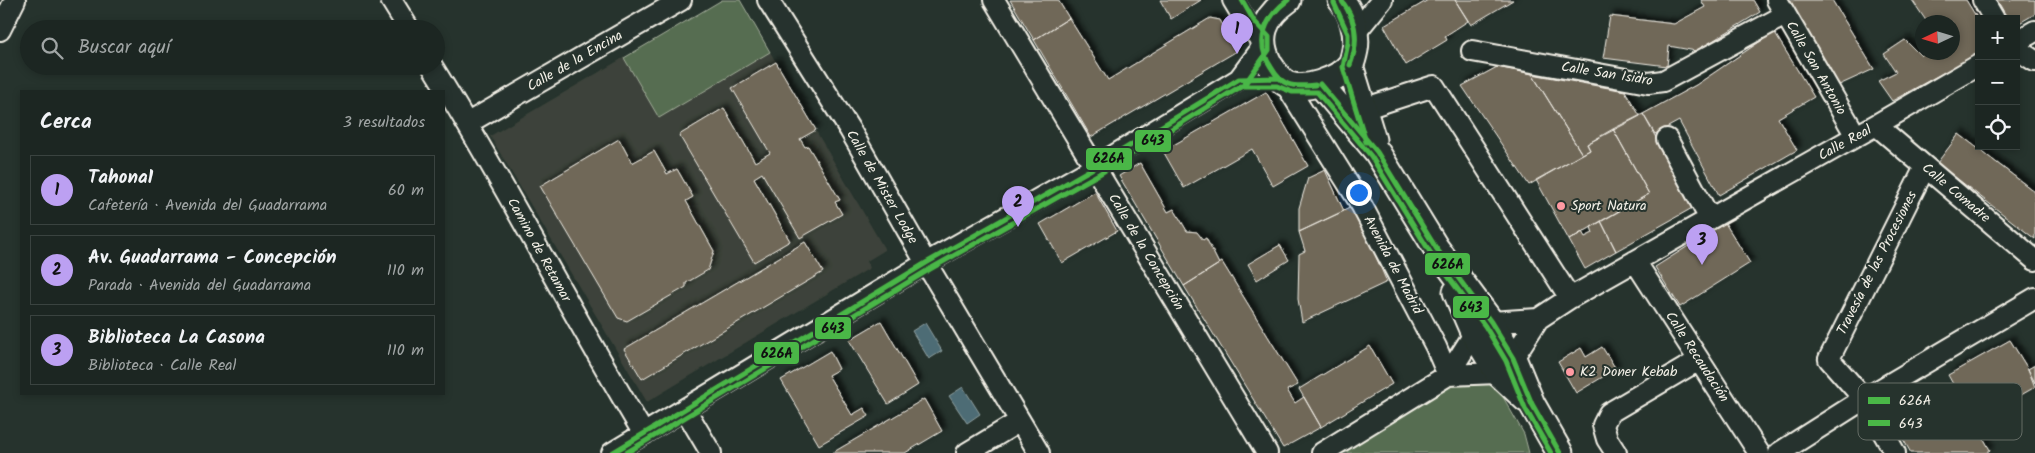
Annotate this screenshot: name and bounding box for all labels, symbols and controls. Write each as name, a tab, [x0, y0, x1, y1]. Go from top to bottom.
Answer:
pin: 1	[1221, 13, 1253, 54]
north arrow	[1915, 15, 1960, 60]
map controls	[1975, 15, 2020, 150]
button: +	[1975, 15, 2020, 60]
street label: Calle San Antonio	[1780, 17, 1852, 119]
search box	[20, 20, 445, 75]
street label: Calle de la Encina	[523, 25, 627, 97]
text: Buscar aquí	[78, 33, 170, 63]
icon: search	[38, 34, 66, 62]
street label: Calle San Isidro	[1560, 56, 1654, 92]
button: −	[1975, 60, 2020, 105]
button: locate	[1975, 105, 2020, 150]
text: Cerca	[40, 106, 92, 139]
text: 3 resultados	[343, 110, 425, 135]
street label: Calle Real	[1814, 119, 1876, 167]
street label: Calle de Mister Lodge	[840, 126, 924, 249]
line badge: 643	[1134, 129, 1172, 153]
text: 643	[1142, 130, 1165, 152]
line badge: 626A	[1085, 147, 1133, 171]
text: 626A	[1093, 148, 1125, 170]
street label: Calle Comadre	[1917, 158, 1996, 229]
text: Tahona1	[88, 163, 153, 193]
text: 1	[55, 178, 59, 203]
text: 60 m	[388, 178, 424, 203]
your location	[1346, 180, 1372, 206]
pin: 2	[1002, 186, 1034, 227]
street label: Travesía de las Procesiones	[1831, 187, 1923, 339]
street label: Calle de la Concepción	[1102, 189, 1190, 315]
text: Cafetería · Avenida del Guadarrama	[88, 193, 327, 218]
street label: Camino de Retamar	[501, 194, 578, 307]
place label: Sport Natura	[1571, 195, 1647, 217]
marker: Sport Natura	[1555, 200, 1567, 212]
street label: Avenida de Madrid	[1358, 212, 1429, 319]
pin: 3	[1686, 224, 1718, 265]
text: Av. Guadarrama - Concepción	[88, 243, 336, 273]
line badge: 626A	[1424, 252, 1471, 276]
text: 626A	[1432, 254, 1464, 276]
text: 2	[52, 258, 62, 283]
text: 110 m	[387, 258, 424, 283]
text: Parada · Avenida del Guadarrama	[88, 273, 311, 298]
line badge: 643	[1452, 295, 1490, 319]
text: 643	[1460, 297, 1483, 319]
street label: Calle Recaudación	[1659, 307, 1735, 407]
line badge: 643	[814, 316, 852, 340]
text: 643	[822, 318, 845, 340]
text: Biblioteca La Casona	[88, 323, 265, 353]
text: 3	[53, 338, 61, 363]
text: 110 m	[387, 338, 424, 363]
line badge: 626A	[753, 341, 800, 365]
text: 626A	[761, 343, 793, 365]
text: Biblioteca · Calle Real	[88, 353, 237, 378]
place label: K2 Doner Kebab	[1580, 361, 1678, 383]
marker: K2 Doner Kebab	[1564, 366, 1576, 378]
legend	[1858, 383, 2022, 440]
text: 626A	[1899, 390, 1931, 412]
text: 643	[1899, 413, 1923, 435]

